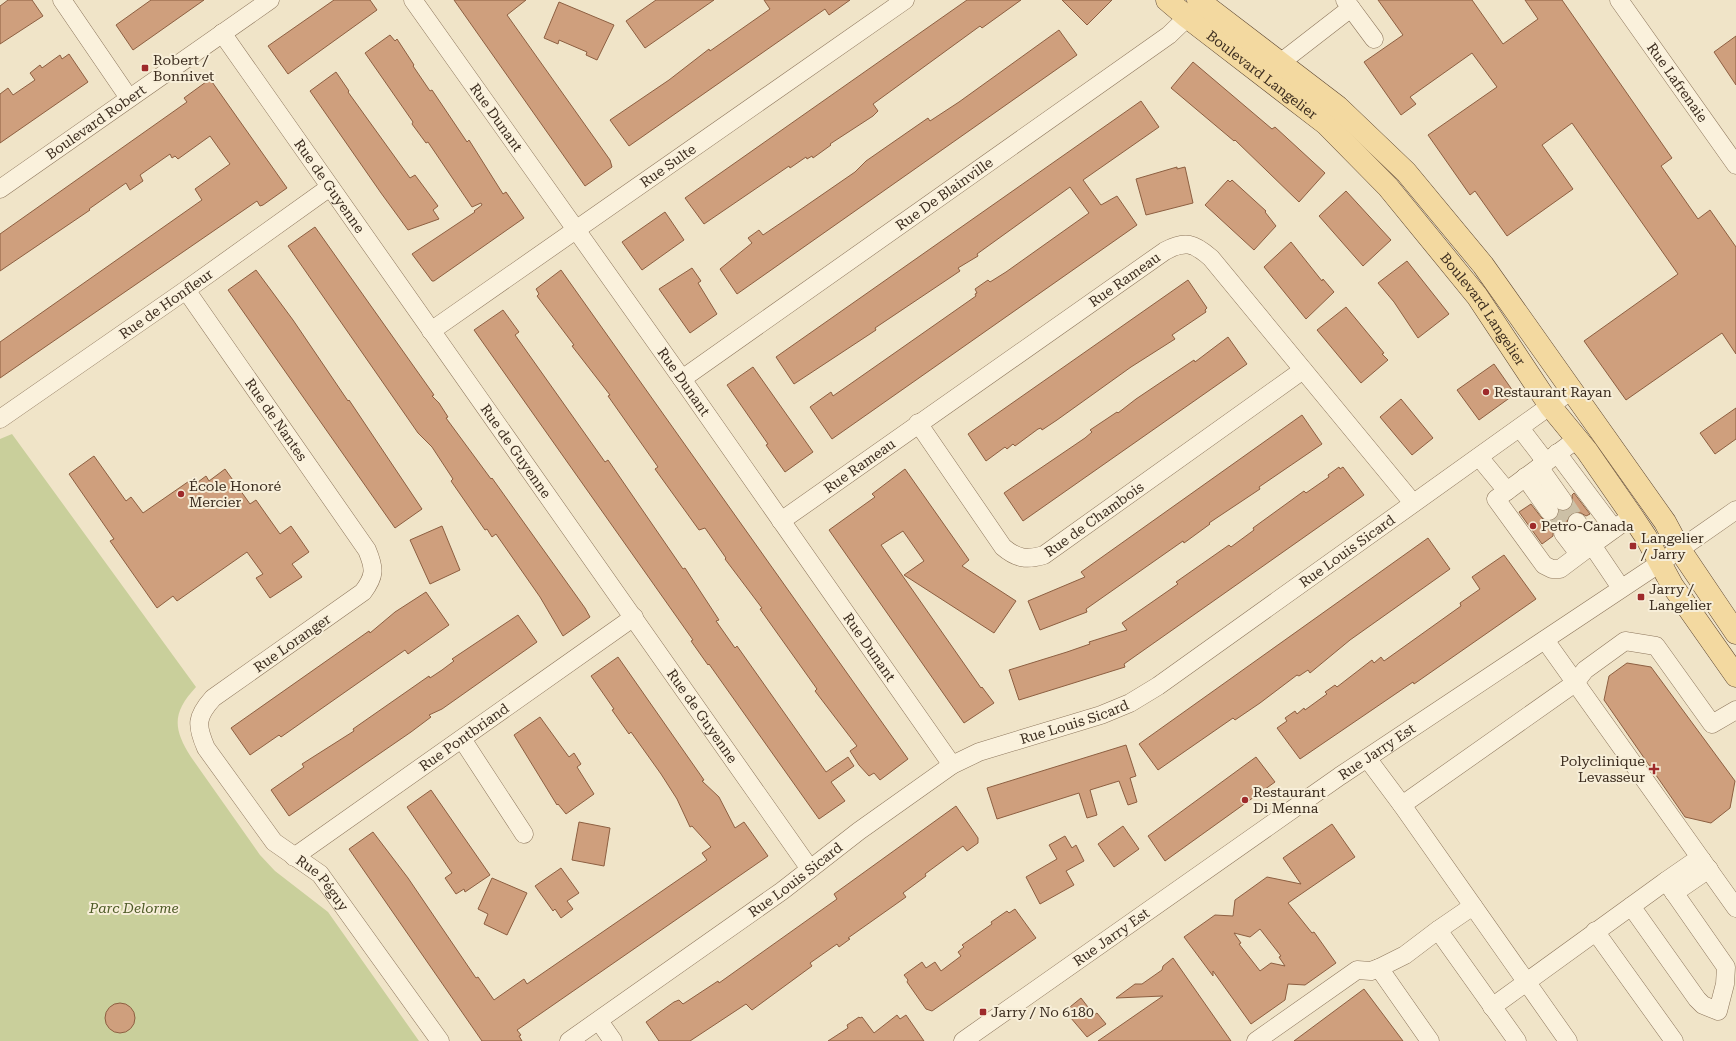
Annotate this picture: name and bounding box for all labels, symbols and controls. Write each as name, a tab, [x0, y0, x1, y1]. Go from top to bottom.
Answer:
street label: Boulevard Langelier	[1204, 27, 1321, 122]
street label: Rue Lafrenaie	[1644, 40, 1711, 125]
place label: Robert / Bonnivet	[153, 52, 214, 84]
marker: Robert / Bonnivet	[140, 63, 150, 73]
street label: Rue Dunant	[467, 80, 526, 155]
street label: Boulevard Robert	[43, 81, 149, 162]
street label: Rue de Guyenne	[291, 136, 368, 236]
street label: Rue Sulte	[637, 140, 699, 190]
street label: Rue De Blainville	[893, 154, 996, 234]
street label: Rue Rameau	[1086, 249, 1163, 310]
street label: Boulevard Langelier	[1437, 250, 1529, 369]
street label: Rue de Honfleur	[116, 265, 216, 342]
street label: Rue Dunant	[654, 344, 713, 419]
street label: Rue de Nantes	[242, 375, 311, 464]
place label: Restaurant Rayan	[1494, 384, 1612, 400]
marker: Restaurant Rayan	[1481, 387, 1491, 397]
street label: Rue de Guyenne	[477, 401, 555, 501]
street label: Rue Rameau	[821, 435, 898, 496]
place label: École Honoré Mercier	[189, 478, 281, 510]
street label: Rue de Chambois	[1041, 478, 1147, 560]
marker: École Honoré Mercier	[176, 489, 186, 499]
street label: Rue Louis Sicard	[1296, 511, 1398, 590]
place label: Petro-Canada	[1541, 518, 1634, 534]
marker: Petro-Canada	[1528, 521, 1538, 531]
place label: Langelier / Jarry	[1640, 530, 1704, 562]
marker: Langelier / Jarry	[1628, 541, 1638, 551]
place label: Jarry / Langelier	[1649, 581, 1712, 613]
marker: Jarry / Langelier	[1636, 592, 1646, 602]
street label: Rue Loranger	[251, 610, 334, 675]
street label: Rue Dunant	[840, 610, 899, 684]
street label: Rue de Guyenne	[664, 666, 741, 766]
street label: Rue Louis Sicard	[1018, 696, 1131, 747]
street label: Rue Pontbriand	[416, 700, 512, 774]
street label: Rue Jarry Est	[1335, 720, 1418, 783]
place label: Polyclinique Levasseur	[1560, 753, 1645, 785]
marker: Polyclinique Levasseur	[1648, 763, 1660, 775]
place label: Restaurant Di Menna	[1253, 784, 1326, 816]
marker: Restaurant Di Menna	[1240, 795, 1250, 805]
street label: Rue Louis Sicard	[745, 839, 845, 920]
street label: Rue Péguy	[293, 852, 352, 914]
park label: Parc Delorme	[88, 900, 179, 916]
street label: Rue Jarry Est	[1070, 905, 1152, 969]
place label: Jarry / No 6180	[991, 1004, 1094, 1020]
marker: Jarry / No 6180	[978, 1007, 988, 1017]

